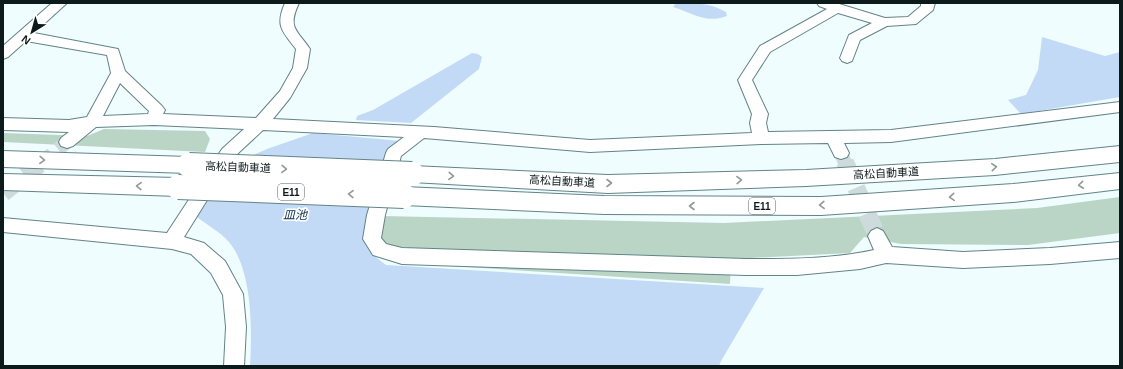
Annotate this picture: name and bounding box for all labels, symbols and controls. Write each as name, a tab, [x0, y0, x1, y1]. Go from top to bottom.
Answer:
north arrow	[12, 12, 52, 52]
text: N	[19, 33, 33, 47]
one-way arrow	[39, 156, 45, 164]
street label: 高松自動車道	[205, 160, 271, 174]
one-way arrow	[991, 163, 997, 172]
one-way arrow	[281, 165, 287, 173]
street label: 高松自動車道	[853, 165, 919, 181]
one-way arrow	[448, 171, 454, 180]
street label: 高松自動車道	[529, 173, 595, 189]
one-way arrow	[736, 176, 742, 184]
one-way arrow	[606, 179, 612, 187]
one-way arrow	[1078, 180, 1084, 189]
one-way arrow	[136, 181, 142, 190]
road number: E11	[278, 184, 304, 200]
one-way arrow	[348, 190, 354, 198]
one-way arrow	[949, 192, 955, 201]
road number: E11	[749, 198, 775, 214]
one-way arrow	[689, 201, 695, 210]
one-way arrow	[819, 201, 825, 210]
water label: 皿池	[283, 208, 308, 222]

